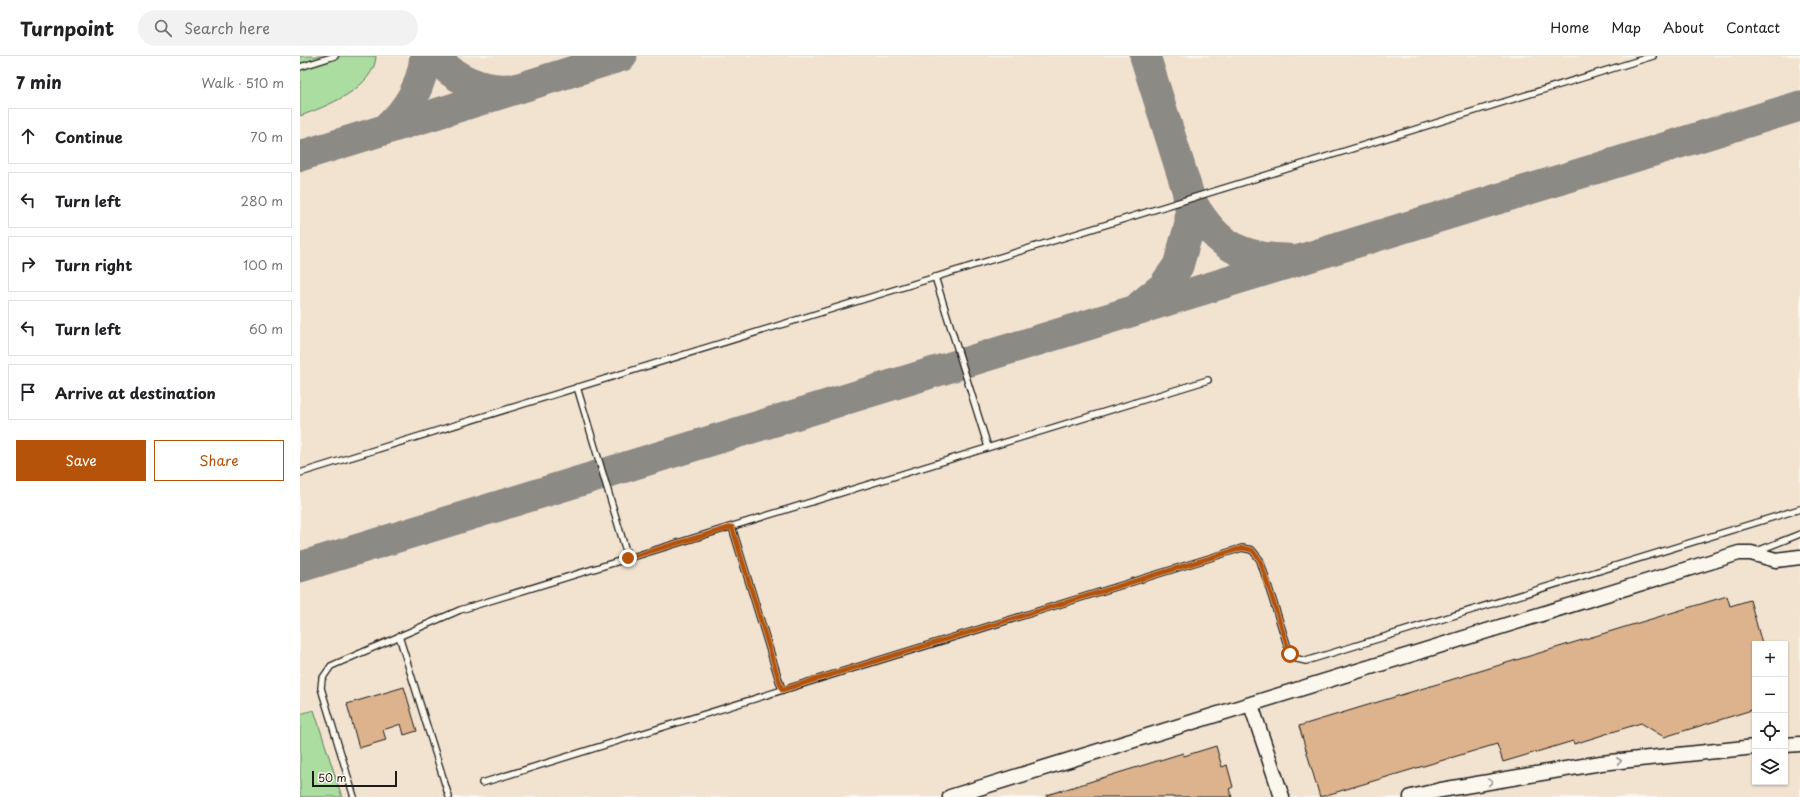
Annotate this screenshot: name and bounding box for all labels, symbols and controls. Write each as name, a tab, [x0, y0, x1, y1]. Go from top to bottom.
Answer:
search box	[138, 10, 418, 46]
text: Turnpoint	[20, 14, 114, 42]
text: Search here	[184, 16, 270, 39]
icon: search	[152, 17, 174, 39]
text: Home	[1550, 17, 1589, 38]
text: Map	[1611, 17, 1641, 38]
text: About	[1663, 17, 1704, 38]
text: Contact	[1726, 17, 1780, 38]
text: 7 min	[16, 69, 62, 95]
text: Walk · 510 m	[201, 73, 284, 92]
icon: ahead	[17, 125, 39, 147]
text: Continue	[55, 125, 123, 148]
text: 70 m	[250, 127, 283, 146]
icon: left	[17, 189, 39, 211]
text: Turn left	[55, 189, 121, 212]
text: 280 m	[241, 191, 283, 210]
icon: right	[17, 253, 39, 275]
text: Turn right	[55, 253, 132, 276]
text: 100 m	[243, 255, 283, 274]
icon: left	[17, 317, 39, 339]
text: Turn left	[55, 317, 121, 340]
text: 60 m	[249, 319, 283, 338]
icon: arrive	[17, 381, 39, 403]
text: Arrive at destination	[55, 381, 216, 404]
button: Save	[16, 440, 146, 481]
button: Share	[154, 440, 284, 481]
route end	[619, 549, 637, 567]
map controls	[1752, 641, 1788, 785]
button: +	[1752, 641, 1788, 677]
route start	[1281, 645, 1299, 663]
button: −	[1752, 677, 1788, 713]
button: locate	[1752, 713, 1788, 749]
button: layers	[1752, 749, 1788, 785]
one-way arrow	[1616, 757, 1622, 766]
scale bar	[312, 769, 397, 788]
text: 50 m	[318, 769, 347, 786]
one-way arrow	[1487, 778, 1493, 787]

